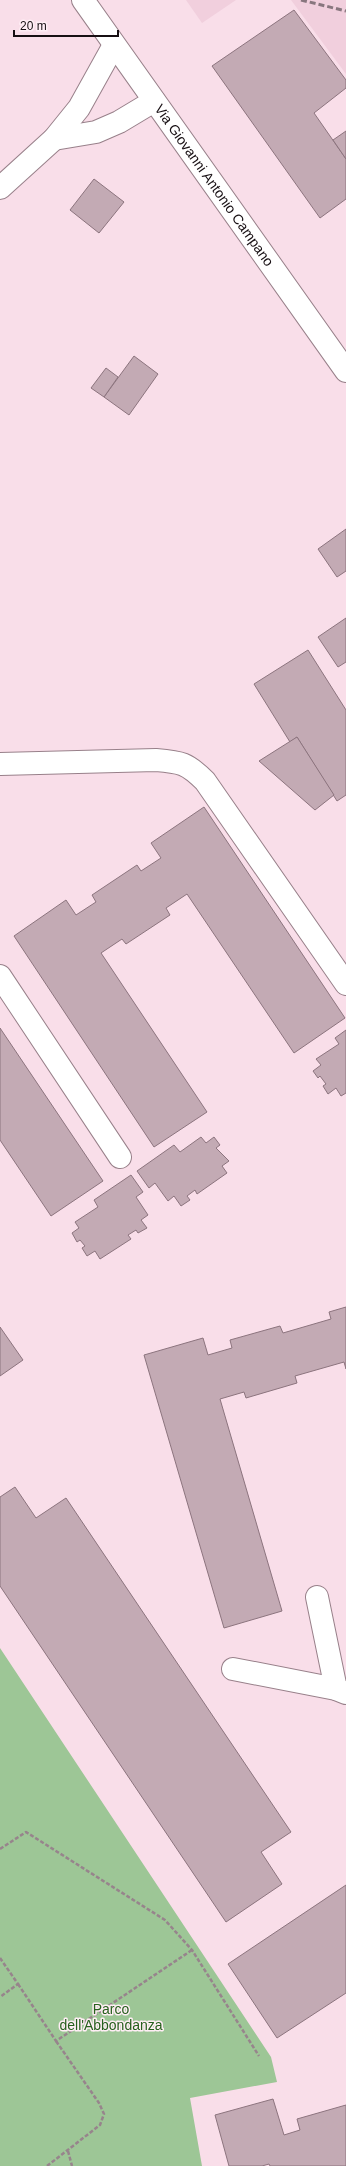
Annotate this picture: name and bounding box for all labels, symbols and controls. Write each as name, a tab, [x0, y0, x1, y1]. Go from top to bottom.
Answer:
scale bar	[14, 12, 118, 38]
text: 20 m	[20, 19, 47, 33]
street label: Via Giovanni Antonio Campano	[151, 101, 277, 269]
park label: Parco dell'Abbondanza	[59, 2001, 163, 2033]

